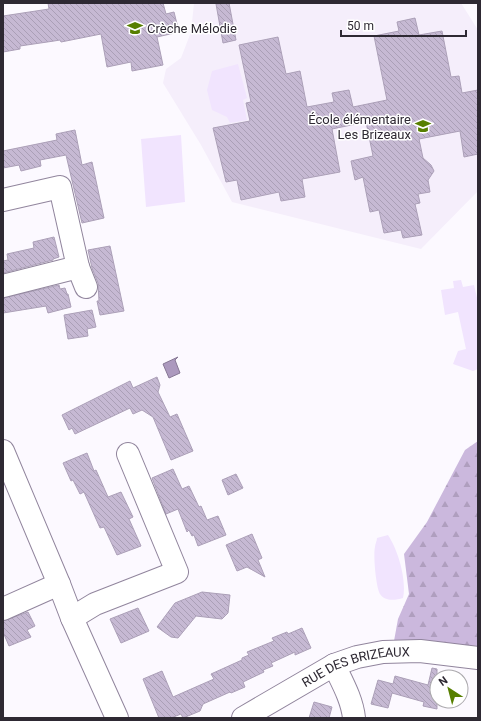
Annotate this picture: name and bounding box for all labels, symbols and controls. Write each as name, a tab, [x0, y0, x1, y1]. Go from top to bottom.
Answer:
scale bar	[341, 12, 466, 38]
school or university icon: Crèche Mélodie	[126, 19, 144, 37]
text: 50 m	[347, 19, 374, 33]
place label: Crèche Mélodie	[147, 21, 237, 36]
place label: École élémentaire Les Brizeaux	[308, 112, 412, 142]
school or university icon: École élémentaire Les Brizeaux	[414, 117, 432, 135]
street label: RUE DES BRIZEAUX	[299, 644, 410, 690]
north arrow	[429, 669, 469, 709]
text: N	[436, 674, 451, 689]

